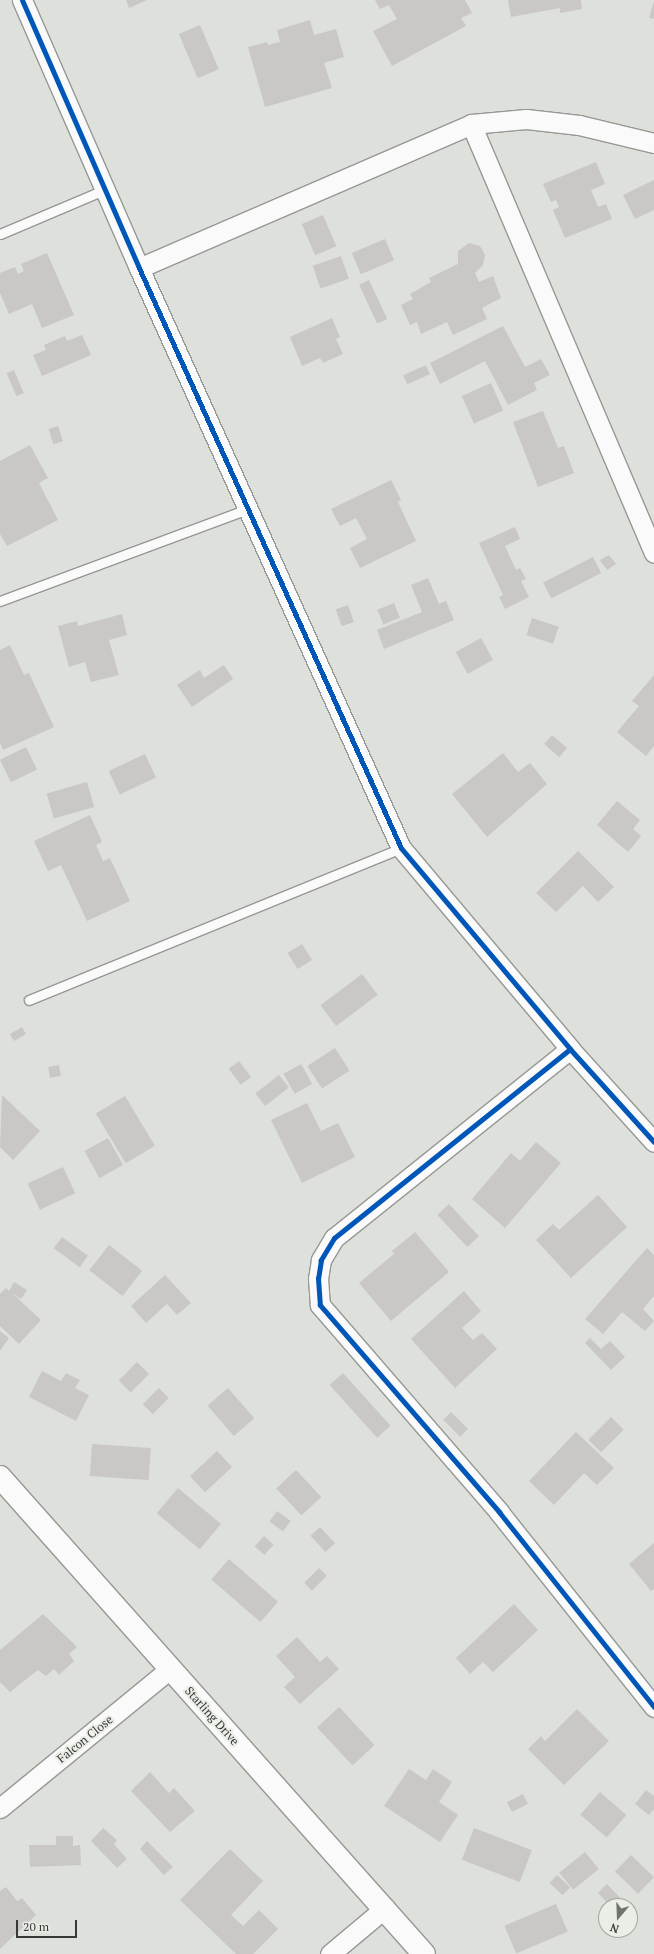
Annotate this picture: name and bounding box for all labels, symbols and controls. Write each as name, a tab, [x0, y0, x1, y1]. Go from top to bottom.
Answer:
street label: Starling Drive	[182, 1684, 242, 1748]
street label: Falcon Close	[54, 1712, 116, 1766]
north arrow	[598, 1898, 638, 1938]
scale bar	[18, 1912, 79, 1938]
text: 20 m	[23, 1919, 49, 1934]
text: N	[608, 1920, 621, 1936]

